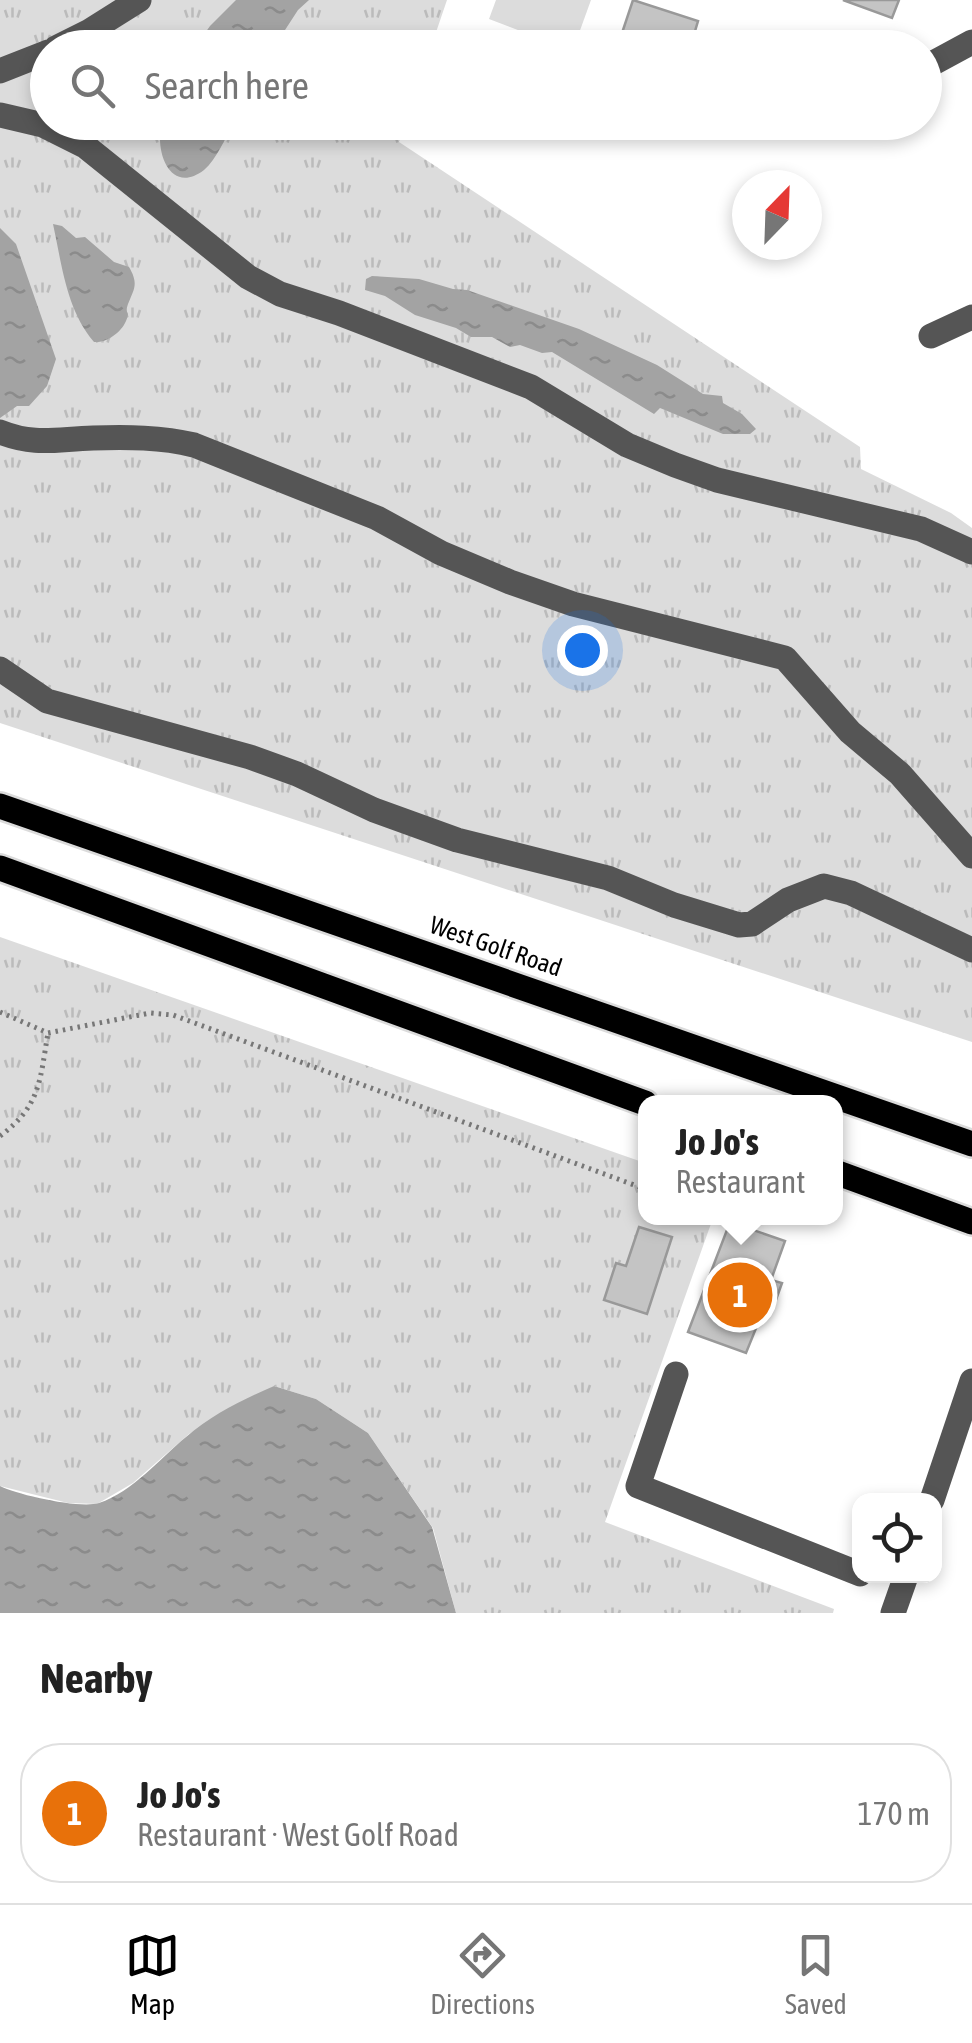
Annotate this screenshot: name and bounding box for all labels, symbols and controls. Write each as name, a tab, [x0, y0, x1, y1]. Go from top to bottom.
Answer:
search box	[30, 30, 942, 140]
icon: search	[65, 58, 120, 113]
text: Search here	[145, 64, 309, 107]
north arrow	[732, 170, 822, 260]
your location	[557, 625, 608, 676]
street label: West Golf Road	[426, 910, 566, 982]
popup	[638, 1095, 843, 1225]
text: Jo Jo's	[676, 1120, 759, 1163]
text: Restaurant	[676, 1163, 805, 1200]
pin: 1	[708, 1258, 772, 1332]
map controls	[852, 1493, 942, 1583]
button: locate	[852, 1493, 942, 1583]
text: Nearby	[40, 1654, 153, 1702]
text: Jo Jo's	[137, 1773, 220, 1816]
text: 1	[67, 1795, 82, 1832]
text: 170 m	[857, 1795, 930, 1832]
text: Restaurant · West Golf Road	[137, 1816, 459, 1853]
tab: Map	[125, 1928, 180, 2020]
tab: Directions	[430, 1928, 535, 2020]
tab: Saved	[785, 1928, 847, 2020]

